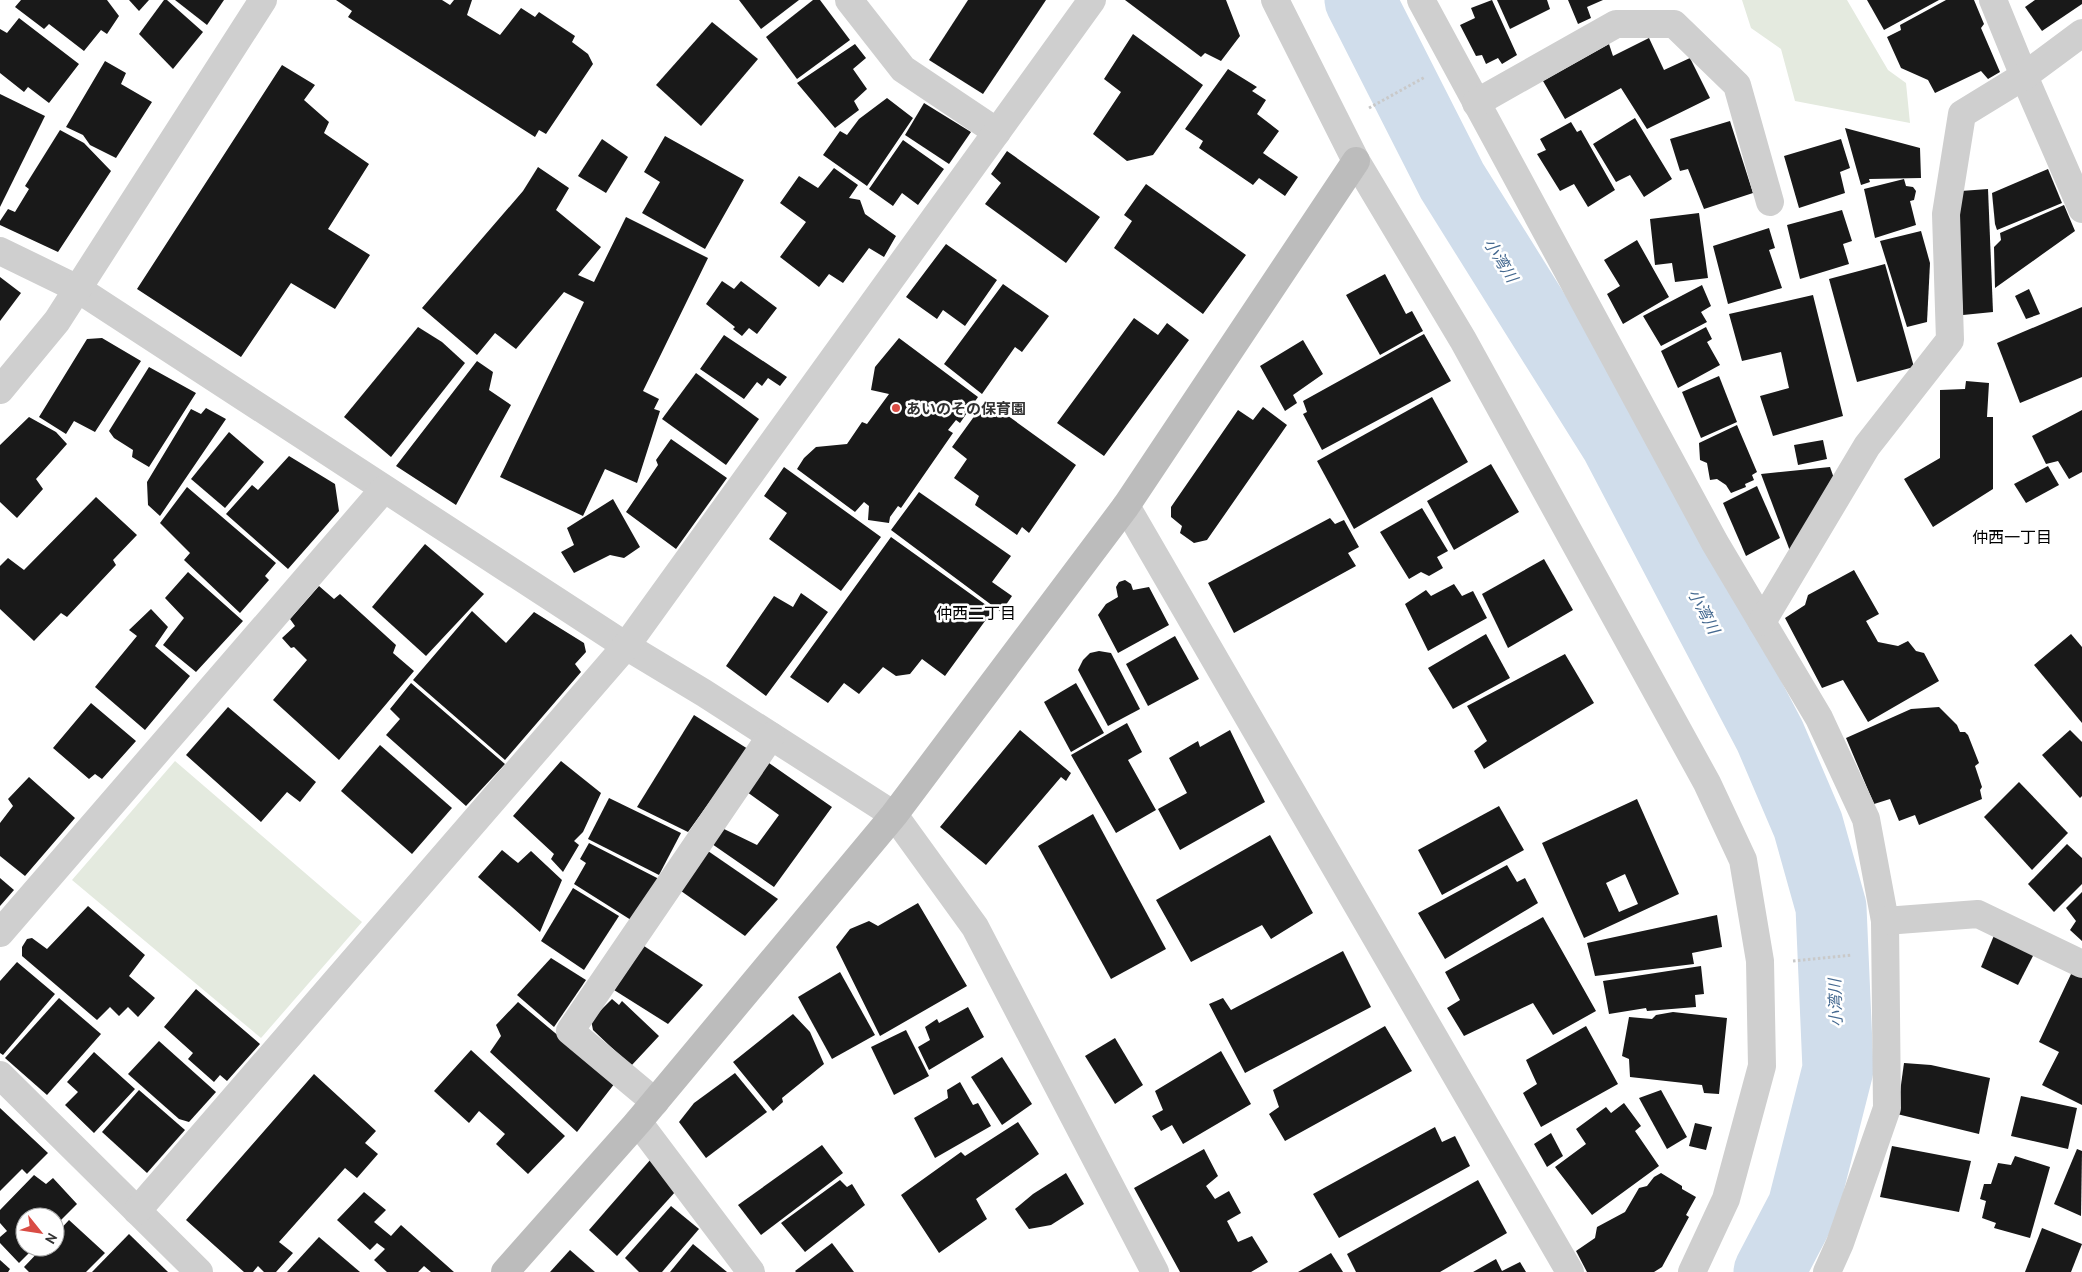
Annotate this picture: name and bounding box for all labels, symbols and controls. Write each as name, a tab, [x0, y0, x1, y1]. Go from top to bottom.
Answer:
water label: 小湾川	[1480, 234, 1523, 287]
place label: あいのその保育園	[906, 399, 1026, 418]
marker: あいのその保育園	[890, 402, 902, 414]
district label: 仲西一丁目	[1972, 527, 2052, 547]
water label: 小湾川	[1684, 585, 1725, 639]
district label: 仲西二丁目	[936, 603, 1016, 623]
water label: 小湾川	[1824, 977, 1846, 1027]
north arrow	[15, 1207, 65, 1257]
text: N	[41, 1230, 61, 1247]

